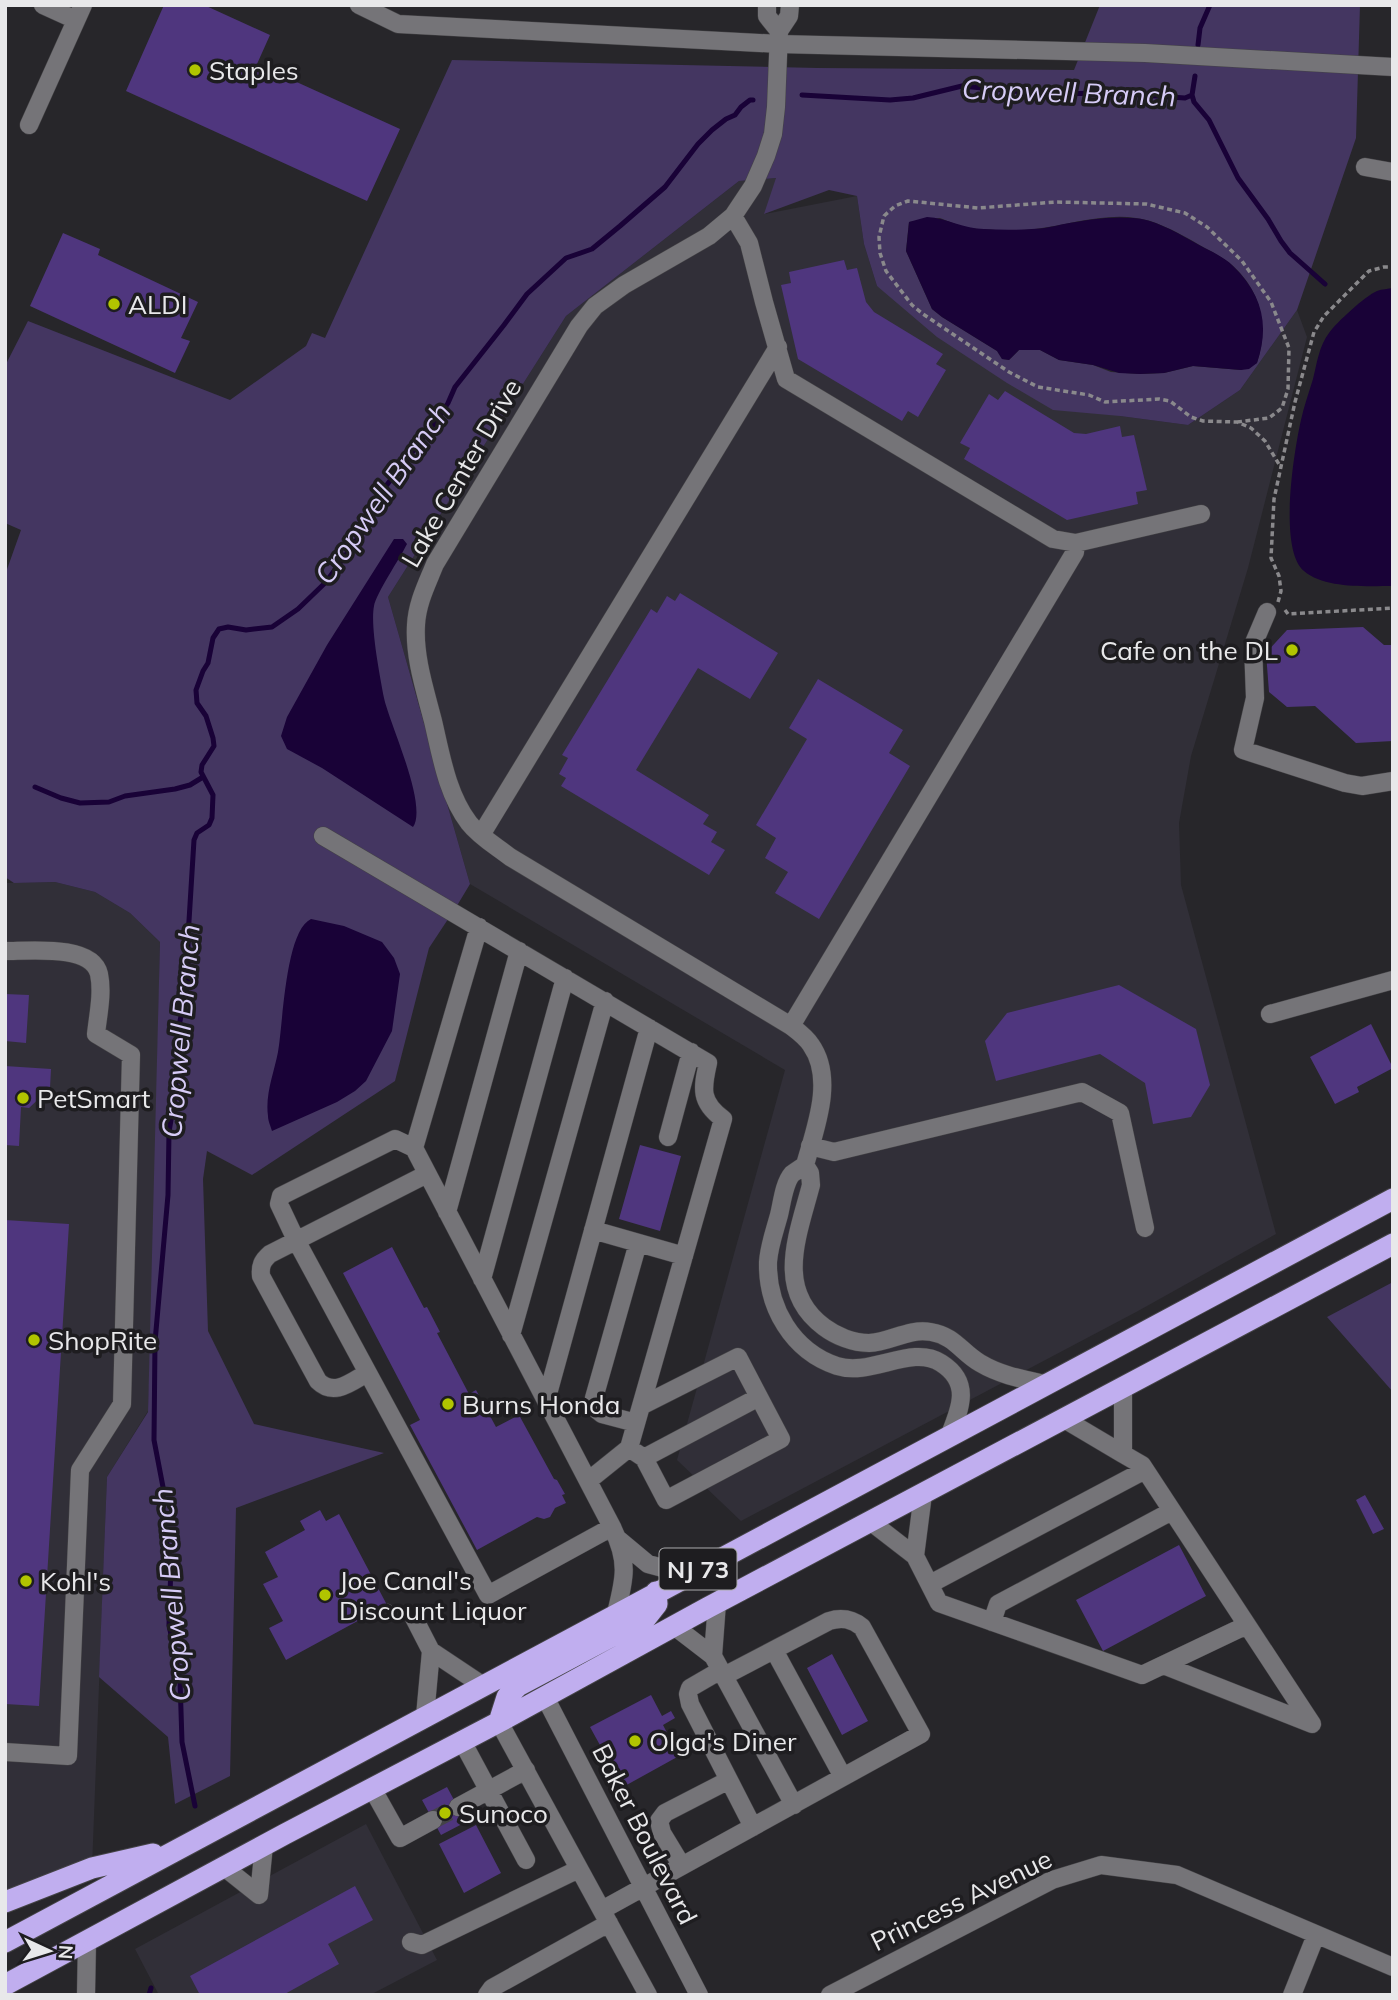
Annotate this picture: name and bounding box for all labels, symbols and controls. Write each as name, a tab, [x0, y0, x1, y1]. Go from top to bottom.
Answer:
place label: Staples	[209, 54, 299, 87]
marker: Staples	[187, 62, 203, 78]
water label: Cropwell Branch	[961, 71, 1177, 113]
place label: ALDI	[128, 288, 187, 321]
marker: ALDI	[106, 296, 122, 312]
street label: Lake Center Drive	[394, 373, 528, 573]
water label: Cropwell Branch	[306, 395, 458, 591]
place label: Cafe on the DL	[1100, 634, 1278, 667]
marker: Cafe on the DL	[1284, 642, 1300, 658]
water label: Cropwell Branch	[153, 923, 207, 1139]
place label: PetSmart	[37, 1082, 150, 1115]
marker: PetSmart	[15, 1090, 31, 1106]
place label: ShopRite	[48, 1324, 157, 1357]
marker: ShopRite	[26, 1332, 42, 1348]
place label: Burns Honda	[462, 1388, 620, 1421]
marker: Burns Honda	[440, 1396, 456, 1412]
water label: Cropwell Branch	[144, 1487, 198, 1703]
road number: NJ 73	[660, 1548, 736, 1590]
place label: Joe Canal's Discount Liquor	[339, 1564, 527, 1627]
place label: Kohl's	[40, 1565, 111, 1598]
marker: Kohl's	[18, 1573, 34, 1589]
marker: Joe Canal's Discount Liquor	[317, 1587, 333, 1603]
place label: Olga's Diner	[649, 1725, 797, 1758]
marker: Olga's Diner	[627, 1733, 643, 1749]
street label: Baker Boulevard	[585, 1738, 705, 1930]
place label: Sunoco	[459, 1797, 548, 1830]
marker: Sunoco	[437, 1805, 453, 1821]
street label: Princess Avenue	[865, 1842, 1057, 1958]
north arrow	[14, 1916, 84, 1986]
text: N	[53, 1944, 78, 1960]

